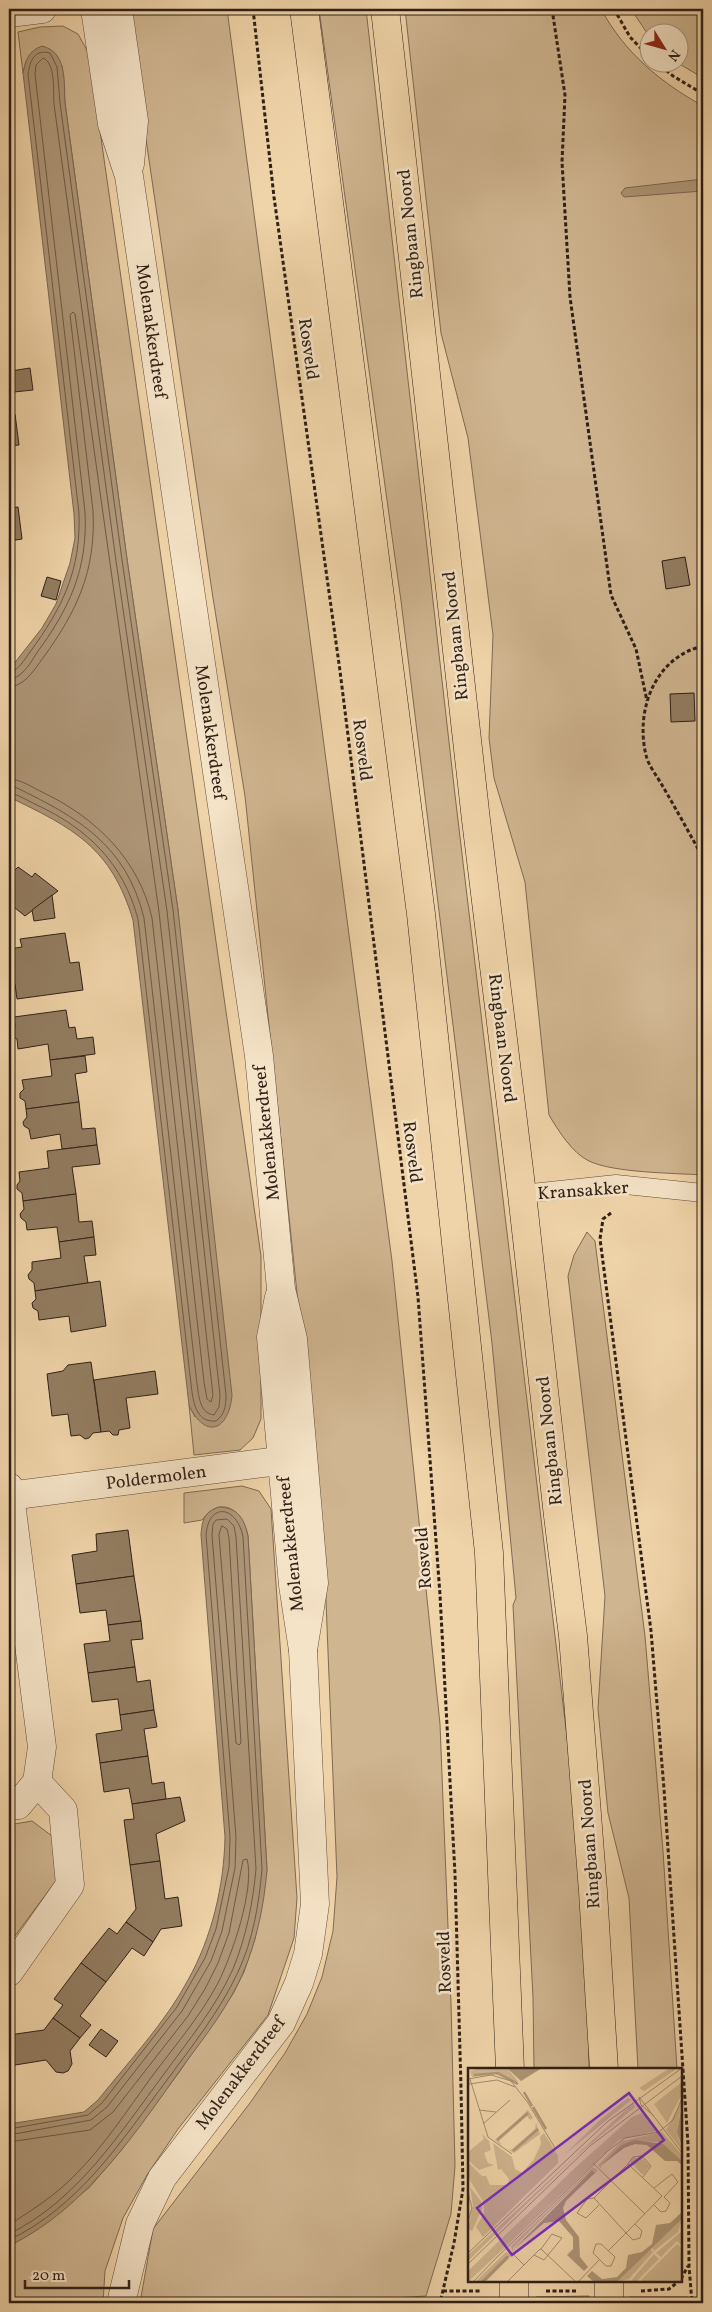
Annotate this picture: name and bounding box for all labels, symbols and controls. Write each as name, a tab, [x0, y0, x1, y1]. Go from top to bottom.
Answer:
north arrow	[640, 22, 690, 72]
text: N	[663, 45, 684, 65]
street label: Ringbaan Noord	[392, 168, 431, 300]
street label: Molenakkerdreef	[129, 262, 173, 402]
street label: Rosveld	[291, 317, 324, 382]
street label: Ringbaan Noord	[437, 570, 476, 702]
street label: Molenakkerdreef	[188, 663, 232, 803]
street label: Rosveld	[345, 718, 378, 783]
street label: Ringbaan Noord	[481, 972, 522, 1104]
street label: Molenakkerdreef	[248, 1062, 287, 1202]
street label: Rosveld	[395, 1120, 428, 1185]
street label: Kransakker	[537, 1176, 630, 1207]
street label: Ringbaan Noord	[531, 1375, 570, 1507]
street label: Poldermolen	[104, 1460, 208, 1497]
street label: Molenakkerdreef	[272, 1473, 311, 1613]
street label: Rosveld	[410, 1526, 439, 1590]
street label: Ringbaan Noord	[573, 1778, 608, 1910]
street label: Rosveld	[432, 1930, 459, 1993]
street label: Molenakkerdreef	[190, 2011, 293, 2136]
inset map	[468, 2068, 682, 2282]
scale bar	[25, 2257, 129, 2289]
text: 20 m	[32, 2266, 65, 2287]

